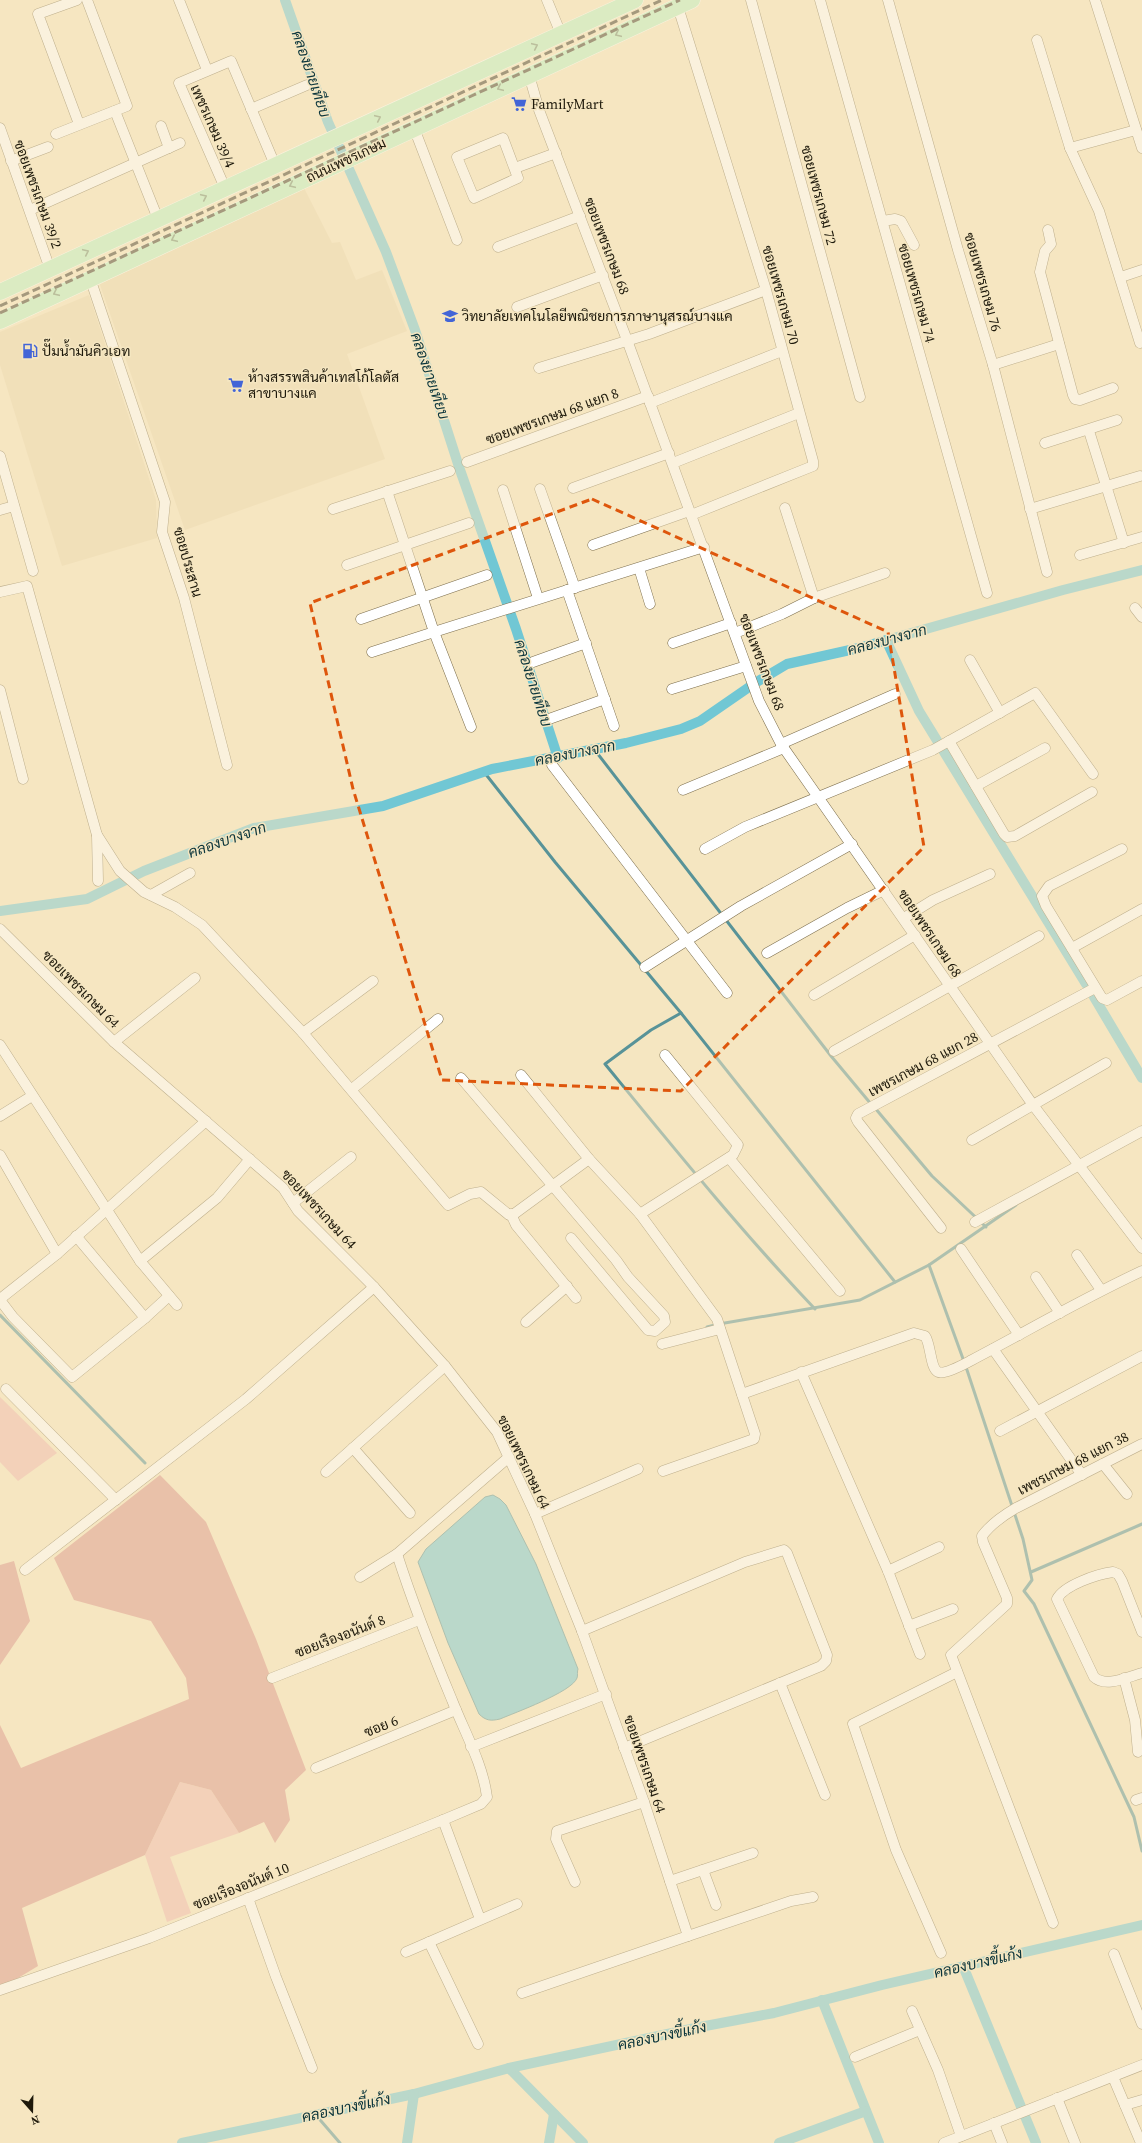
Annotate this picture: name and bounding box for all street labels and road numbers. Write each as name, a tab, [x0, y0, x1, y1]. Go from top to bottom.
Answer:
street label: เพชรเกษม 39/4	[186, 81, 240, 171]
street label: ถนนเพชรเกษม	[303, 133, 389, 187]
street label: ซอยเพชรเกษม 39/2	[9, 137, 67, 251]
street label: ซอยเพชรเกษม 72	[796, 143, 842, 247]
street label: ซอยเพชรเกษม 68	[579, 195, 635, 297]
street label: ซอยเพชรเกษม 76	[959, 230, 1007, 334]
street label: ซอยเพชรเกษม 74	[893, 241, 941, 345]
street label: ซอยเพชรเกษม 70	[757, 243, 805, 347]
street label: ซอยเพชรเกษม 68 แยก 8	[483, 383, 621, 449]
street label: ซอยประสาน	[168, 525, 208, 599]
street label: ซอยเพชรเกษม 68	[734, 611, 790, 713]
street label: ซอยเพชรเกษม 68	[893, 885, 967, 981]
street label: ซอยเพชรเกษม 64	[38, 946, 124, 1032]
street label: เพชรเกษม 68 แยก 28	[864, 1027, 982, 1101]
street label: ซอยเพชรเกษม 64	[277, 1165, 361, 1253]
street label: ซอยเพชรเกษม 64	[493, 1412, 555, 1512]
street label: เพชรเกษม 68 แยก 38	[1014, 1426, 1132, 1500]
street label: ซอยเรืองอนันต์ 8	[292, 1610, 388, 1662]
street label: ซอย 6	[361, 1710, 401, 1742]
street label: ซอยเพชรเกษม 64	[619, 1712, 671, 1816]
street label: ซอยเรืองอนันต์ 10	[190, 1858, 292, 1914]

